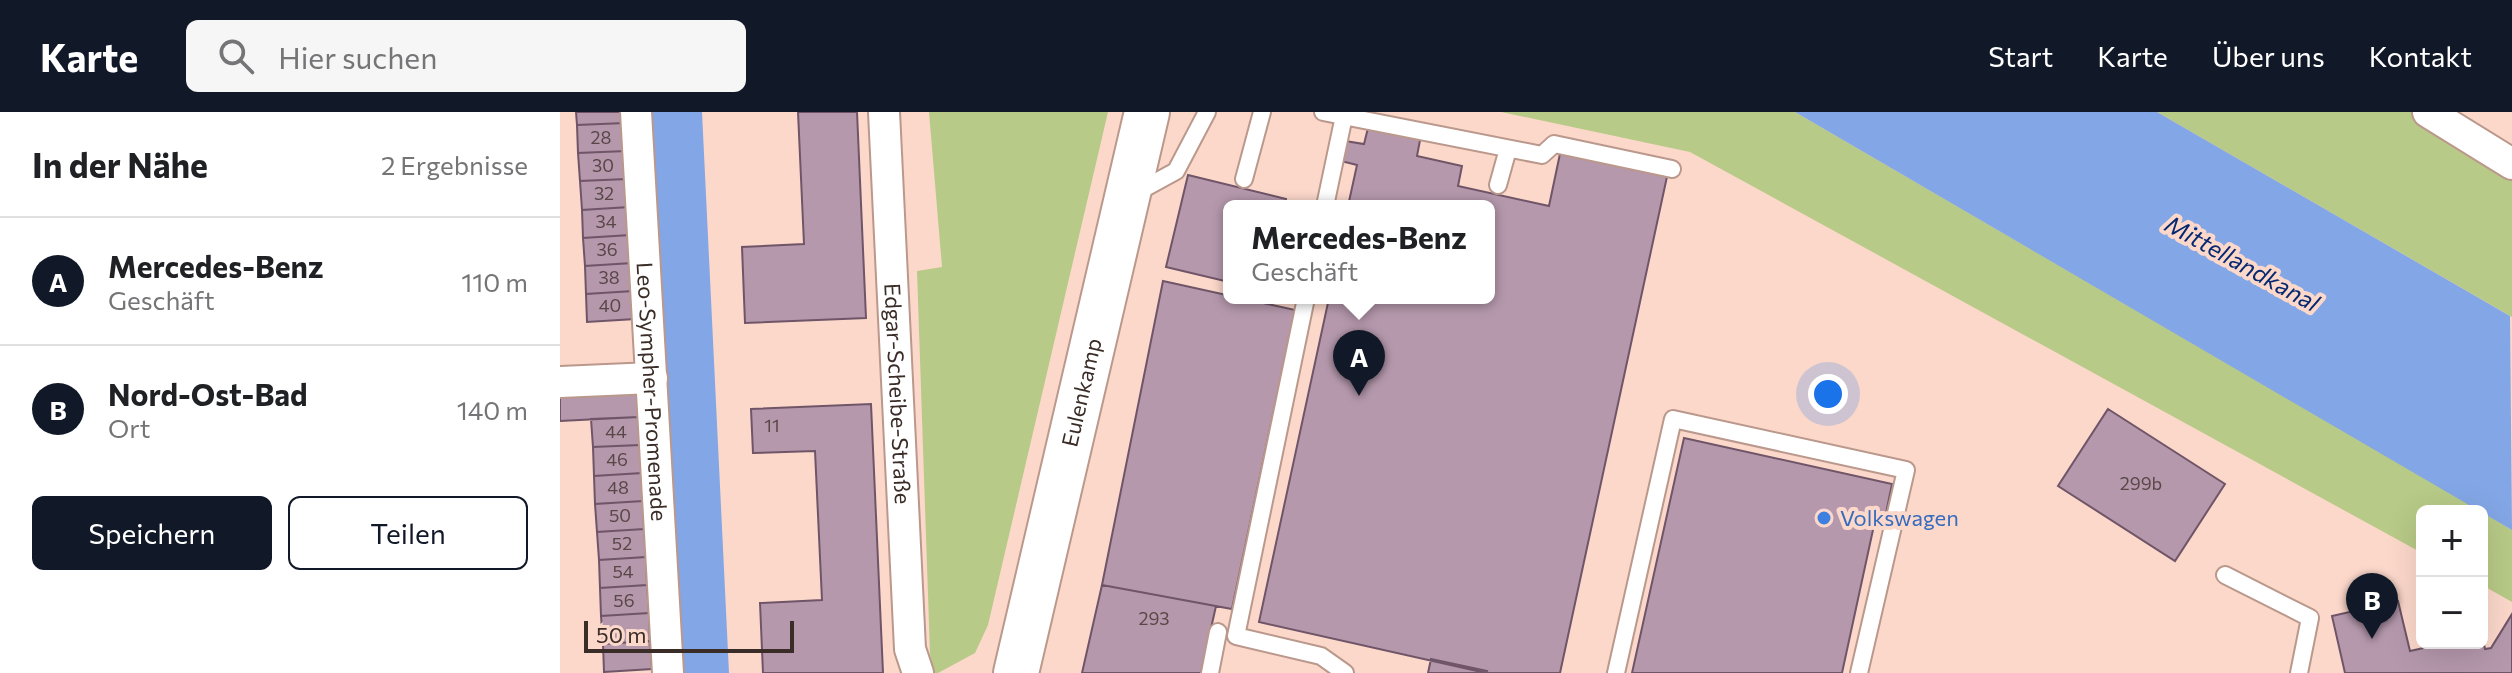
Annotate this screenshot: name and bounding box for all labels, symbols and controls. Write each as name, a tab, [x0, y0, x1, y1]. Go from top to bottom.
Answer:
search box	[186, 20, 746, 92]
text: Karte	[40, 33, 138, 80]
icon: search	[214, 34, 258, 78]
text: Hier suchen	[278, 38, 437, 75]
text: Start	[1988, 39, 2053, 73]
text: Karte	[2097, 39, 2168, 73]
text: Über uns	[2212, 39, 2325, 73]
text: Kontakt	[2369, 39, 2472, 73]
house number: 28	[591, 126, 612, 148]
text: In der Nähe	[32, 143, 208, 185]
text: 2 Ergebnisse	[381, 149, 528, 180]
house number: 30	[592, 154, 614, 176]
house number: 32	[594, 182, 614, 204]
popup	[1223, 200, 1495, 304]
water label: Mittellandkanal	[2161, 208, 2326, 317]
house number: 34	[595, 210, 617, 232]
text: Mercedes-Benz	[1251, 218, 1467, 255]
house number: 36	[596, 238, 618, 260]
text: Mercedes-Benz	[108, 247, 323, 284]
text: Geschäft	[1251, 255, 1358, 286]
street label: Leo-Sympher-Promenade	[632, 261, 673, 522]
text: A	[49, 266, 67, 297]
text: 110 m	[461, 266, 528, 297]
house number: 38	[598, 266, 620, 288]
street label: Edgar-Scheibe-Straße	[879, 282, 917, 505]
text: Geschäft	[108, 284, 215, 315]
house number: 40	[599, 294, 621, 316]
pin: A	[1333, 330, 1385, 396]
street label: Eulenkamp	[1055, 335, 1107, 449]
your location	[1808, 374, 1848, 414]
text: Nord-Ost-Bad	[108, 375, 308, 412]
text: B	[49, 394, 67, 425]
text: 140 m	[457, 394, 528, 425]
text: Ort	[108, 412, 150, 443]
house number: 11	[764, 414, 780, 436]
house number: 44	[605, 420, 627, 442]
house number: 46	[606, 448, 628, 470]
house number: 299b	[2120, 472, 2162, 494]
house number: 48	[607, 476, 629, 498]
button: Speichern	[32, 496, 272, 570]
button: Teilen	[288, 496, 528, 570]
house number: 50	[609, 504, 631, 526]
place label: Volkswagen	[1840, 504, 1959, 531]
map controls	[2416, 505, 2488, 649]
button: +	[2416, 505, 2488, 577]
marker: Volkswagen	[1815, 509, 1833, 527]
house number: 52	[612, 532, 632, 554]
house number: 54	[612, 560, 634, 582]
pin: B	[2346, 573, 2398, 639]
button: −	[2416, 577, 2488, 649]
house number: 56	[613, 589, 635, 611]
house number: 293	[1138, 607, 1170, 629]
scale bar	[584, 617, 794, 653]
text: 50 m	[596, 621, 646, 648]

